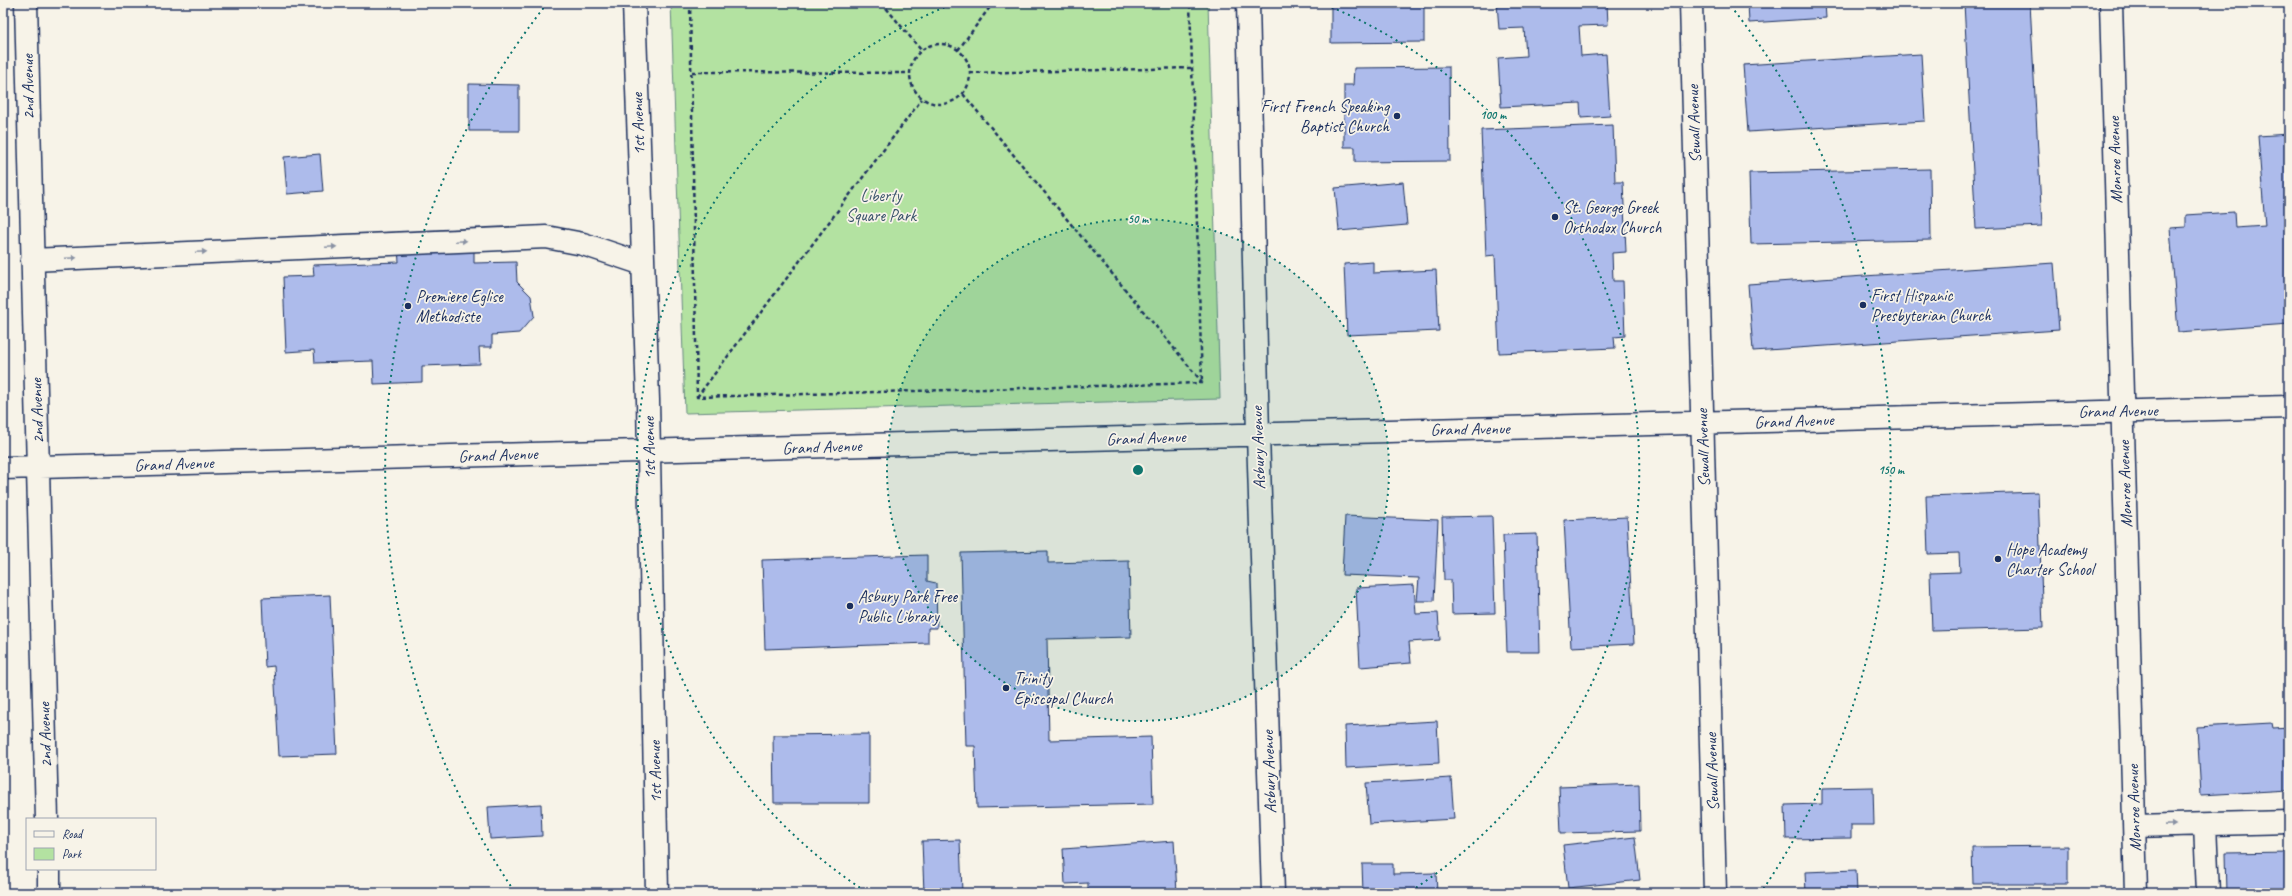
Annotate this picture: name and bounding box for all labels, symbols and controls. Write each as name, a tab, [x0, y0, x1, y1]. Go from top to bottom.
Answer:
street label: 2nd Avenue	[17, 53, 39, 120]
street label: Sewall Avenue	[1682, 83, 1706, 163]
street label: 1st Avenue	[626, 91, 650, 156]
place label: First French Speaking Baptist Church	[1261, 96, 1391, 137]
text: 100 m	[1480, 107, 1507, 123]
marker: First French Speaking Baptist Church	[1392, 111, 1402, 121]
street label: Monroe Avenue	[2103, 115, 2127, 204]
park label: Liberty Square Park	[846, 185, 918, 226]
place label: St. George Greek Orthodox Church	[1563, 197, 1662, 238]
text: 50 m	[1128, 211, 1149, 227]
marker: St. George Greek Orthodox Church	[1550, 212, 1560, 222]
one-way arrow	[455, 238, 468, 244]
one-way arrow	[325, 243, 337, 250]
one-way arrow	[195, 249, 207, 256]
one-way arrow	[65, 255, 78, 261]
place label: First Hispanic Presbyterian Church	[1871, 285, 1992, 326]
place label: Premiere Eglise Methodiste	[416, 286, 504, 327]
marker: First Hispanic Presbyterian Church	[1858, 300, 1868, 310]
marker: Premiere Eglise Methodiste	[403, 301, 413, 311]
street label: 2nd Avenue	[25, 377, 49, 444]
street label: Grand Avenue	[2078, 400, 2159, 422]
street label: Asbury Avenue	[1246, 405, 1270, 490]
street label: Sewall Avenue	[1691, 407, 1715, 487]
street label: Grand Avenue	[1754, 409, 1835, 433]
street label: 1st Avenue	[638, 415, 660, 479]
street label: Grand Avenue	[1430, 418, 1511, 440]
street label: Grand Avenue	[1106, 426, 1187, 450]
street label: Grand Avenue	[782, 435, 863, 459]
street label: Monroe Avenue	[2113, 439, 2137, 528]
street label: Grand Avenue	[458, 443, 539, 467]
street label: Grand Avenue	[134, 452, 215, 476]
text: 150 m	[1878, 462, 1905, 478]
centre of rings	[1131, 463, 1145, 477]
place label: Hope Academy Charter School	[2006, 539, 2097, 580]
marker: Hope Academy Charter School	[1993, 554, 2003, 564]
place label: Asbury Park Free Public Library	[858, 586, 959, 627]
marker: Asbury Park Free Public Library	[845, 601, 855, 611]
place label: Trinity Episcopal Church	[1014, 668, 1113, 709]
marker: Trinity Episcopal Church	[1001, 683, 1011, 693]
street label: 2nd Avenue	[33, 701, 57, 768]
street label: Asbury Avenue	[1257, 729, 1281, 814]
street label: Sewall Avenue	[1700, 731, 1724, 811]
street label: 1st Avenue	[644, 739, 666, 803]
street label: Monroe Avenue	[2122, 763, 2146, 852]
legend	[26, 818, 156, 870]
one-way arrow	[2164, 822, 2176, 829]
text: Road	[62, 826, 84, 842]
text: Park	[62, 846, 83, 862]

